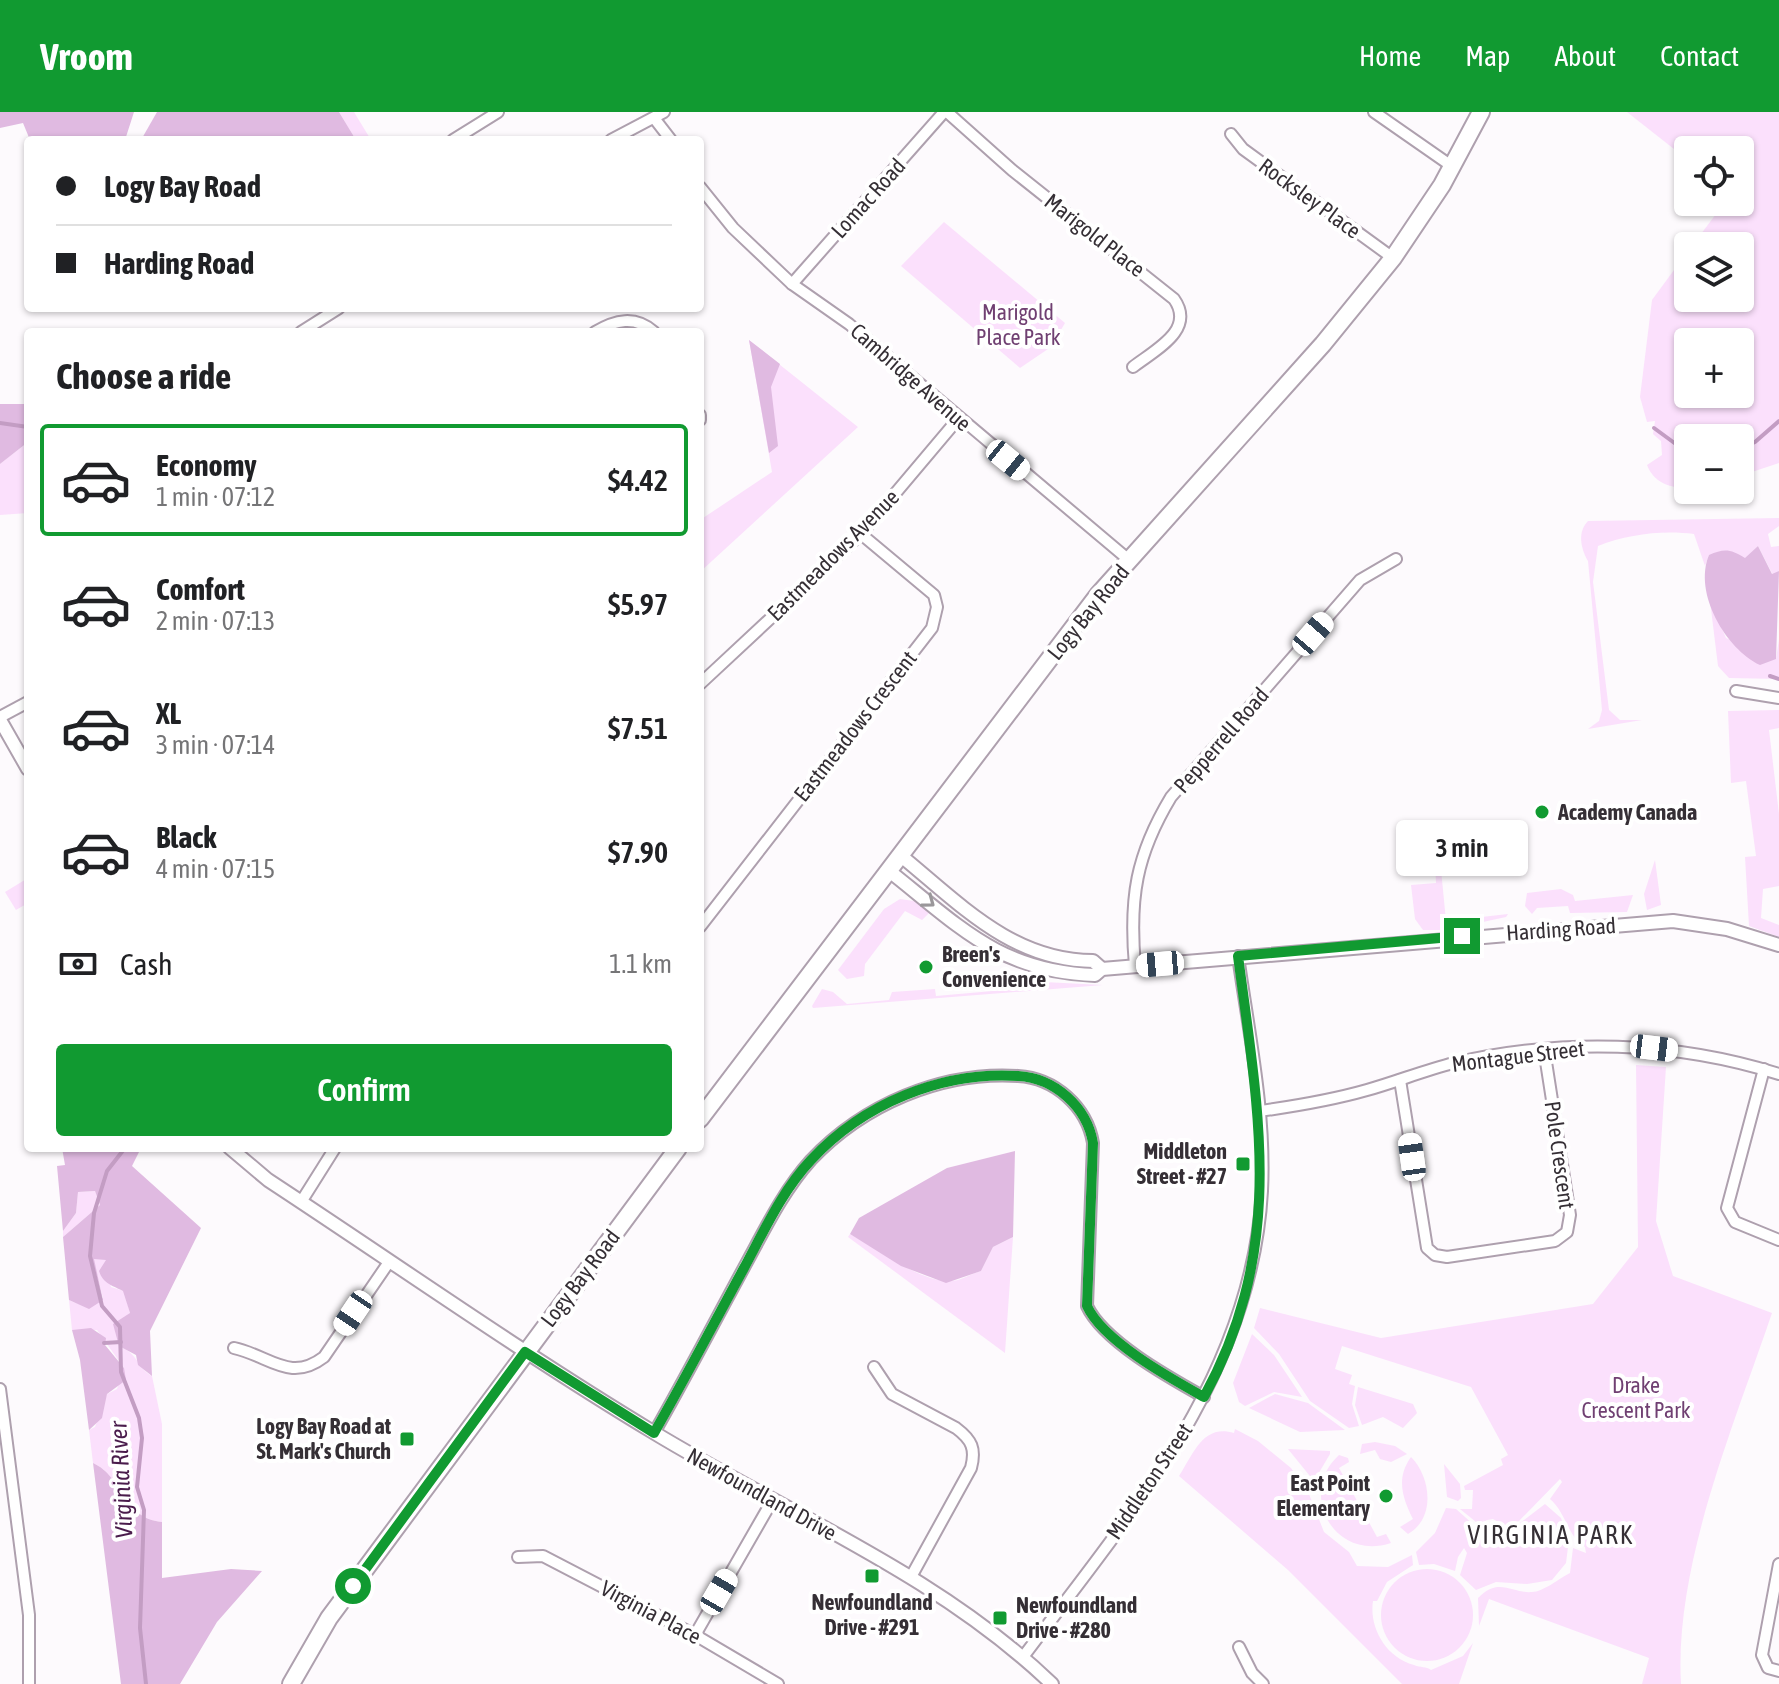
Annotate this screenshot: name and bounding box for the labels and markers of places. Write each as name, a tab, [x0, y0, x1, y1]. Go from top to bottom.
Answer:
place label: Academy Canada	[1557, 799, 1697, 825]
marker: Academy Canada	[1533, 803, 1551, 821]
place label: Breen's Convenience	[942, 941, 1046, 992]
marker: Breen's Convenience	[917, 958, 935, 976]
place label: Middleton Street - #27	[1137, 1138, 1227, 1189]
marker: Middleton Street - #27	[1234, 1155, 1252, 1173]
place label: Logy Bay Road at St. Mark's Church	[256, 1413, 392, 1464]
marker: Logy Bay Road at St. Mark's Church	[398, 1430, 416, 1448]
place label: East Point Elementary	[1276, 1470, 1371, 1521]
marker: East Point Elementary	[1377, 1487, 1395, 1505]
marker: Newfoundland Drive - #291	[863, 1567, 881, 1585]
place label: Newfoundland Drive - #291	[811, 1589, 933, 1640]
place label: Newfoundland Drive - #280	[1016, 1592, 1137, 1643]
marker: Newfoundland Drive - #280	[991, 1609, 1009, 1627]

